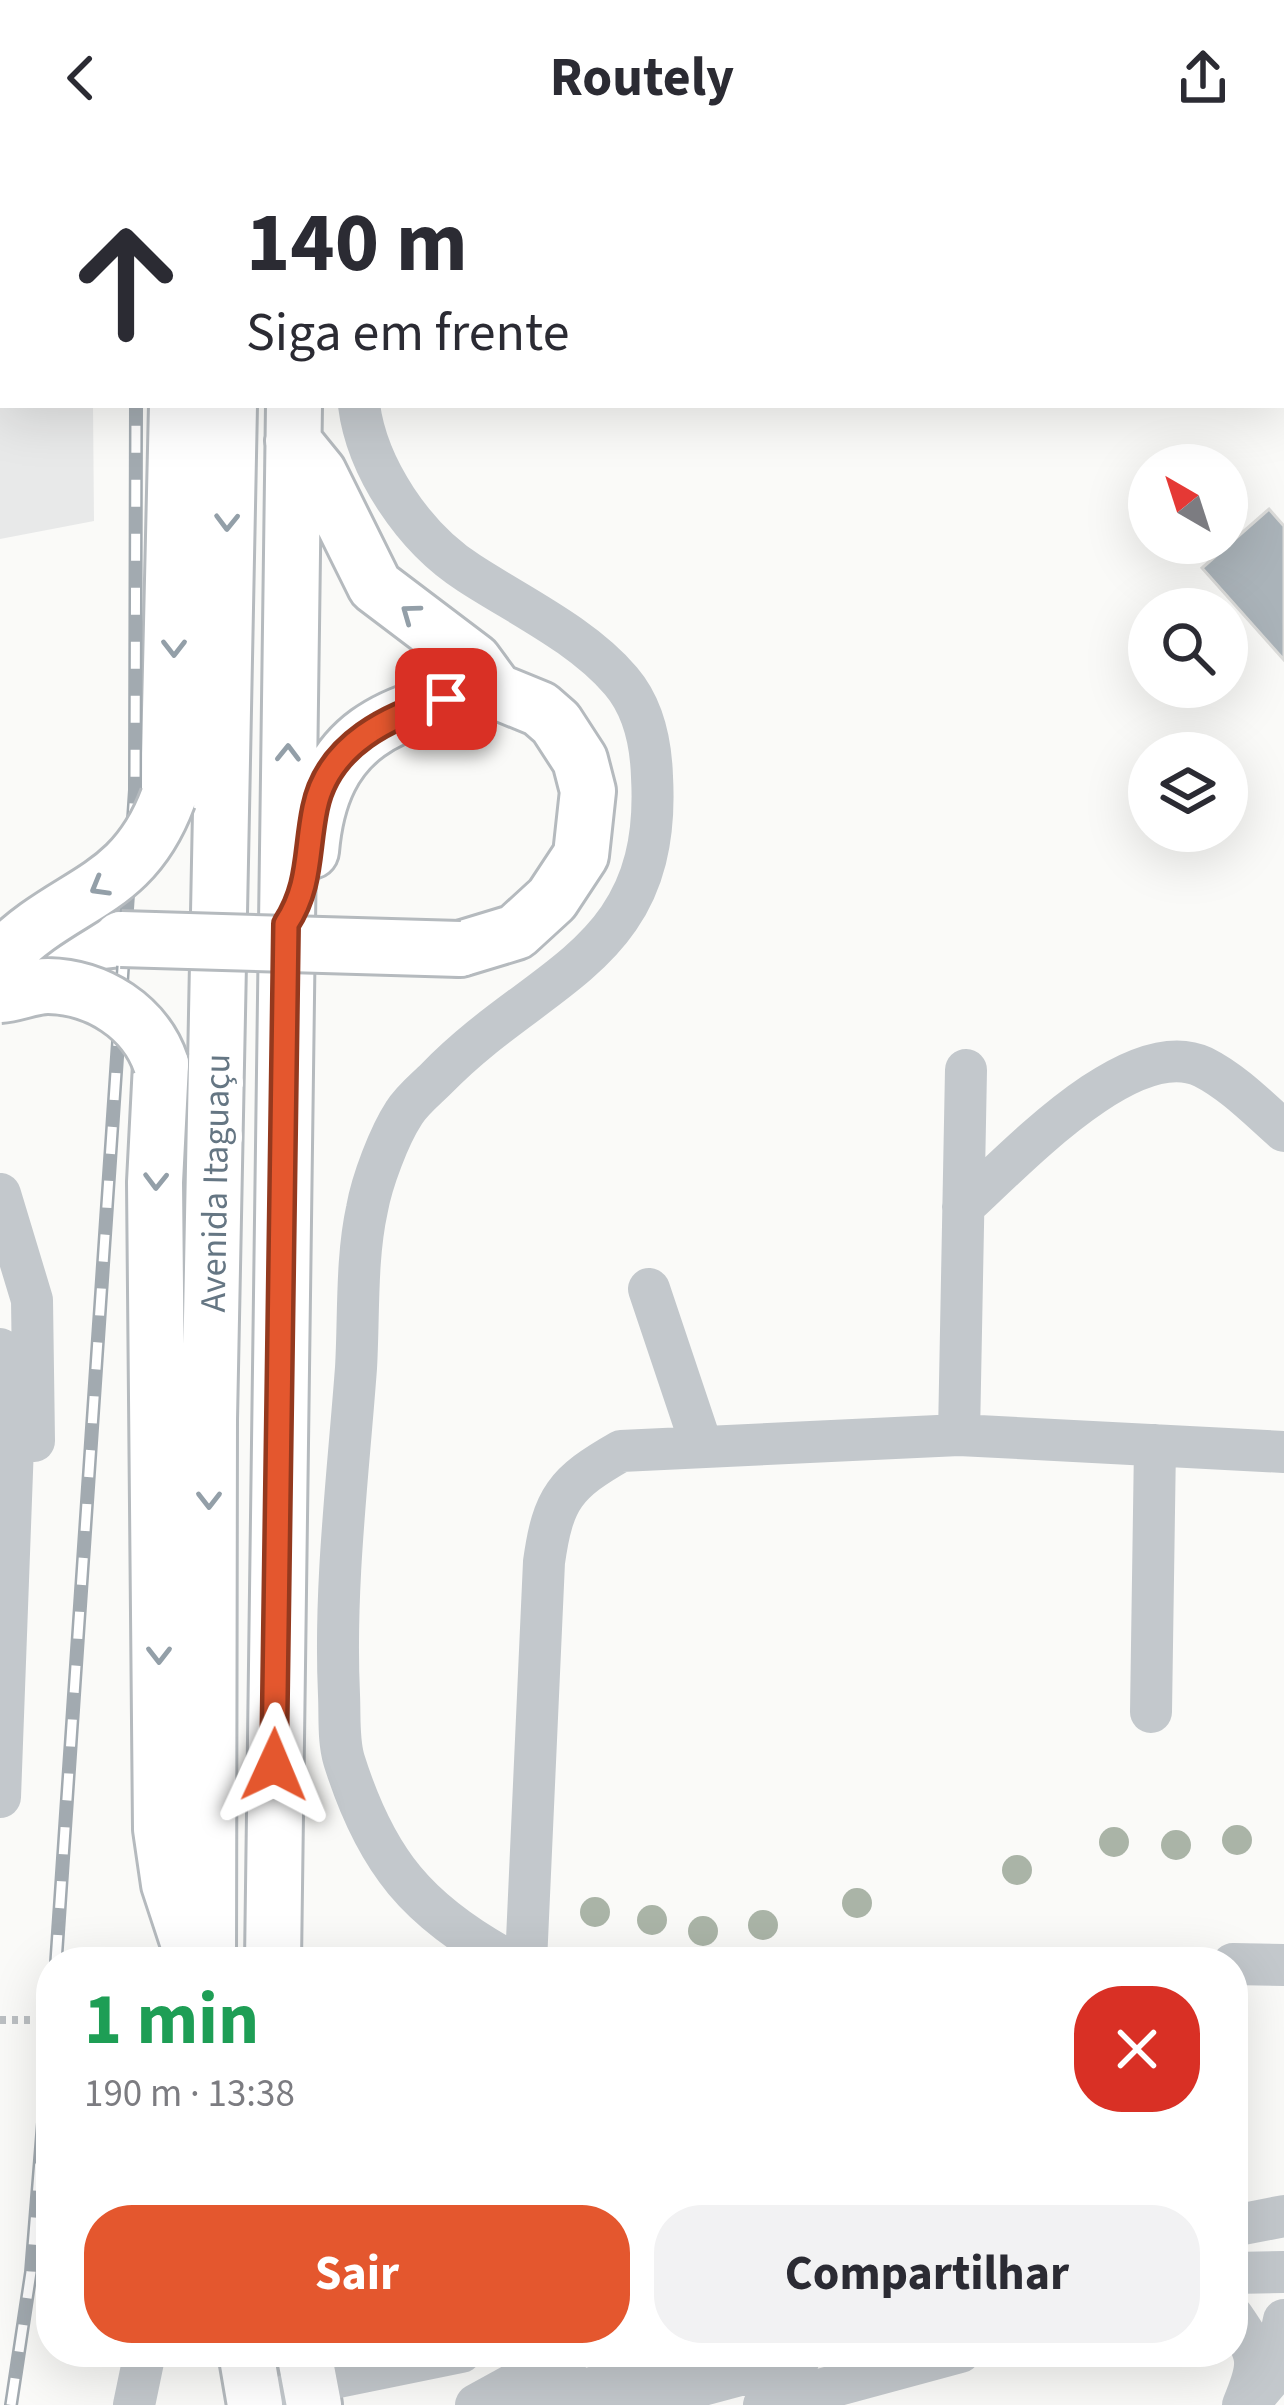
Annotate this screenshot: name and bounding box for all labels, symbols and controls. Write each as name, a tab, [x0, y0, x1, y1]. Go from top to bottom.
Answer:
text: Routely	[550, 40, 734, 117]
icon: back	[48, 45, 114, 111]
icon: share	[1170, 45, 1236, 111]
text: 140 m	[246, 184, 468, 304]
icon: ahead	[48, 204, 204, 360]
text: Siga em frente	[246, 295, 569, 372]
north arrow	[1128, 444, 1248, 564]
map controls	[1128, 444, 1248, 852]
one-way arrow	[214, 513, 240, 532]
button: search	[1128, 588, 1248, 708]
one-way arrow	[402, 606, 423, 628]
one-way arrow	[161, 640, 187, 658]
pin	[395, 648, 497, 750]
icon: arrive	[413, 666, 479, 732]
button: layers	[1128, 732, 1248, 852]
one-way arrow	[275, 743, 301, 762]
one-way arrow	[90, 873, 112, 896]
street label: Avenida Itaguaçu	[188, 1053, 243, 1313]
one-way arrow	[143, 1173, 169, 1191]
one-way arrow	[196, 1492, 222, 1510]
one-way arrow	[146, 1647, 172, 1665]
position arrow	[211, 1702, 337, 1828]
text: 1 min	[84, 1969, 259, 2072]
button: close	[1074, 1986, 1200, 2112]
text: 190 m · 13:38	[84, 2066, 295, 2122]
button: Sair	[84, 2205, 630, 2343]
button: Compartilhar	[654, 2205, 1200, 2343]

